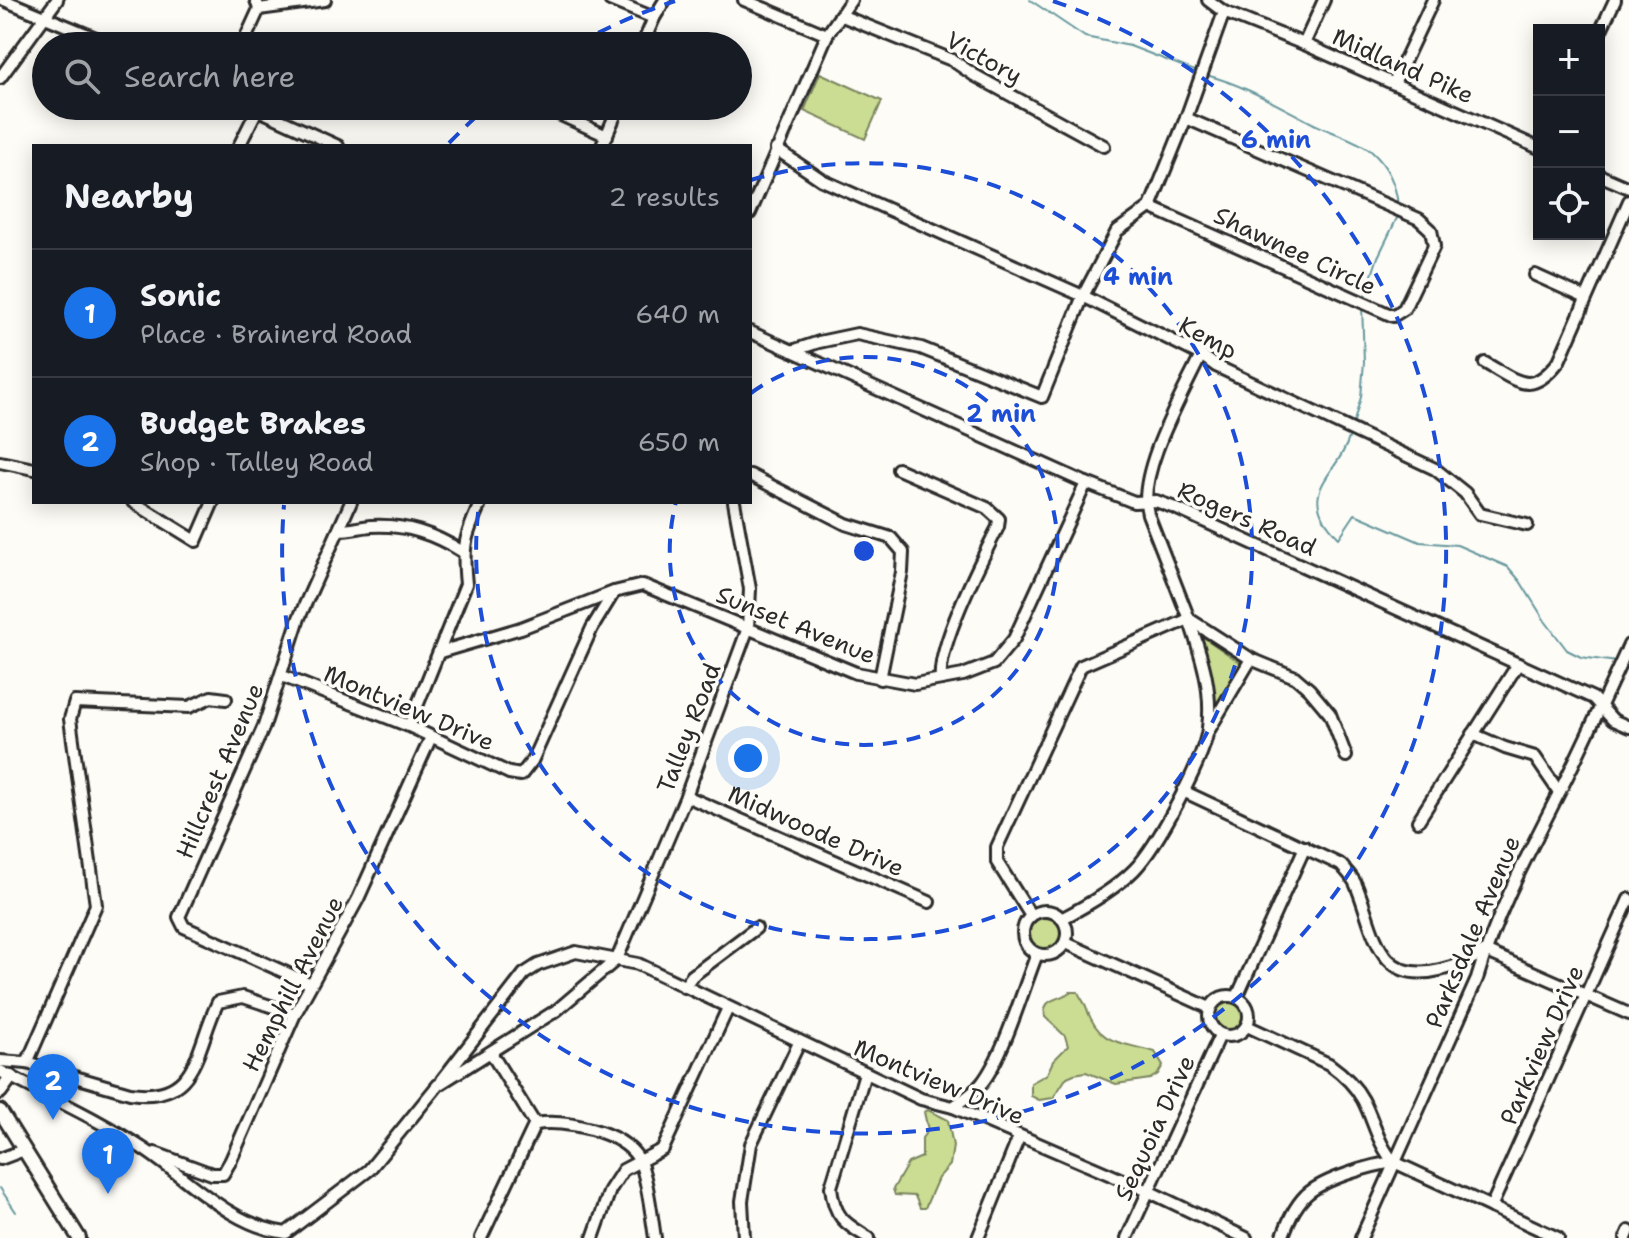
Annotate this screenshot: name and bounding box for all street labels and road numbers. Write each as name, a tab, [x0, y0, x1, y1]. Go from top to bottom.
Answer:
street label: Midland Pike	[1327, 21, 1479, 111]
street label: Victory	[940, 24, 1028, 92]
street label: Shawnee Circle	[1208, 199, 1382, 303]
street label: Kemp	[1173, 309, 1243, 367]
street label: Rogers Road	[1173, 474, 1321, 564]
street label: Sunset Avenue	[712, 578, 880, 672]
street label: Montview Drive	[319, 658, 499, 758]
street label: Talley Road	[650, 659, 728, 797]
street label: Hillcrest Avenue	[169, 678, 271, 864]
street label: Midwoode Drive	[723, 778, 909, 884]
street label: Parksdale Avenue	[1418, 831, 1528, 1033]
street label: Hemphill Avenue	[235, 891, 351, 1077]
street label: Parkview Drive	[1492, 960, 1592, 1130]
street label: Montview Drive	[849, 1032, 1029, 1132]
street label: Sequoia Drive	[1107, 1050, 1203, 1206]

